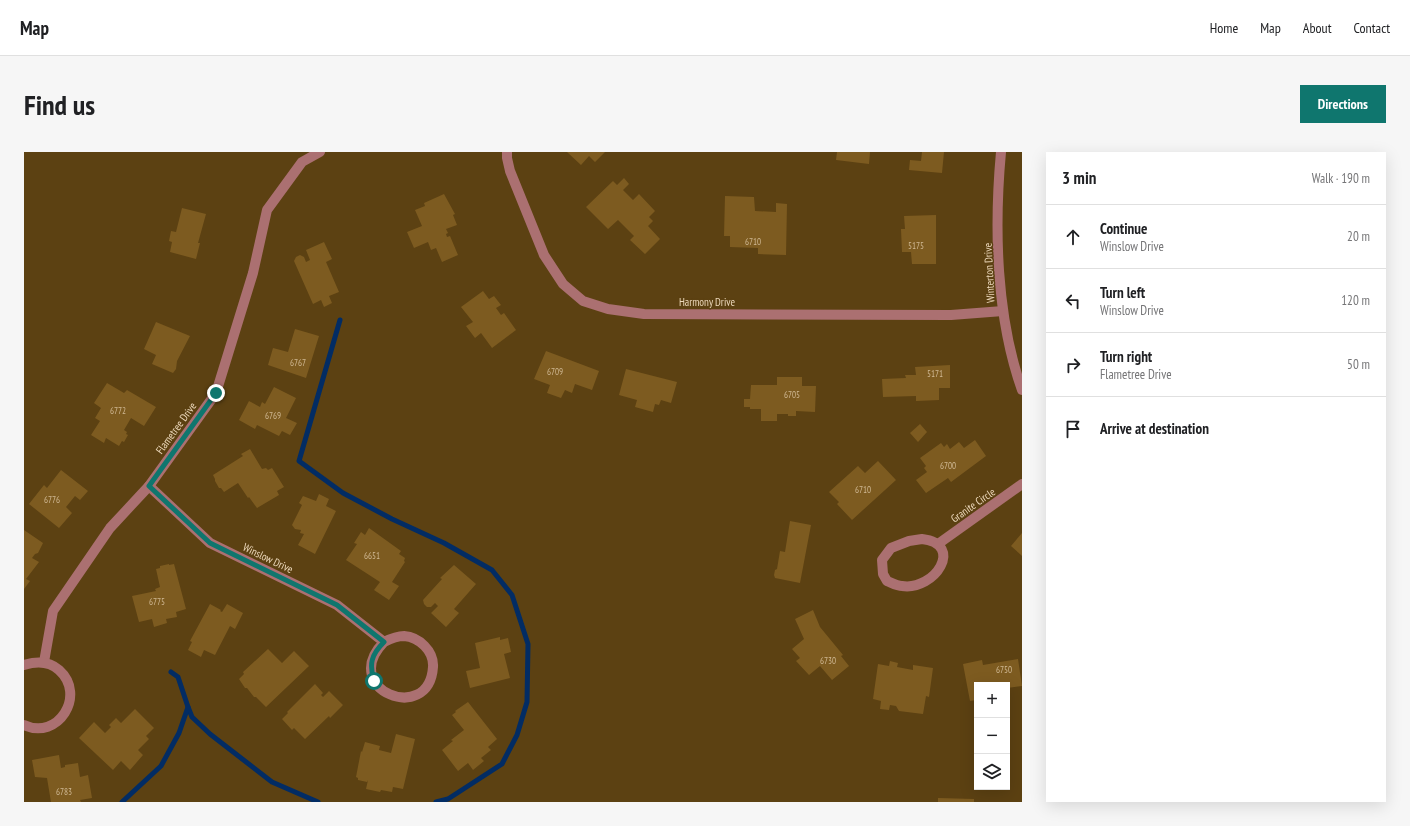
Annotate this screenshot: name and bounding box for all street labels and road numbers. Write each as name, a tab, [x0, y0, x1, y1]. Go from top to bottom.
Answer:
street label: Winterton Drive	[980, 242, 998, 303]
street label: Harmony Drive	[679, 295, 736, 309]
street label: Flametree Drive	[153, 399, 200, 457]
street label: Granite Circle	[948, 484, 998, 525]
street label: Winslow Drive	[241, 540, 296, 576]

